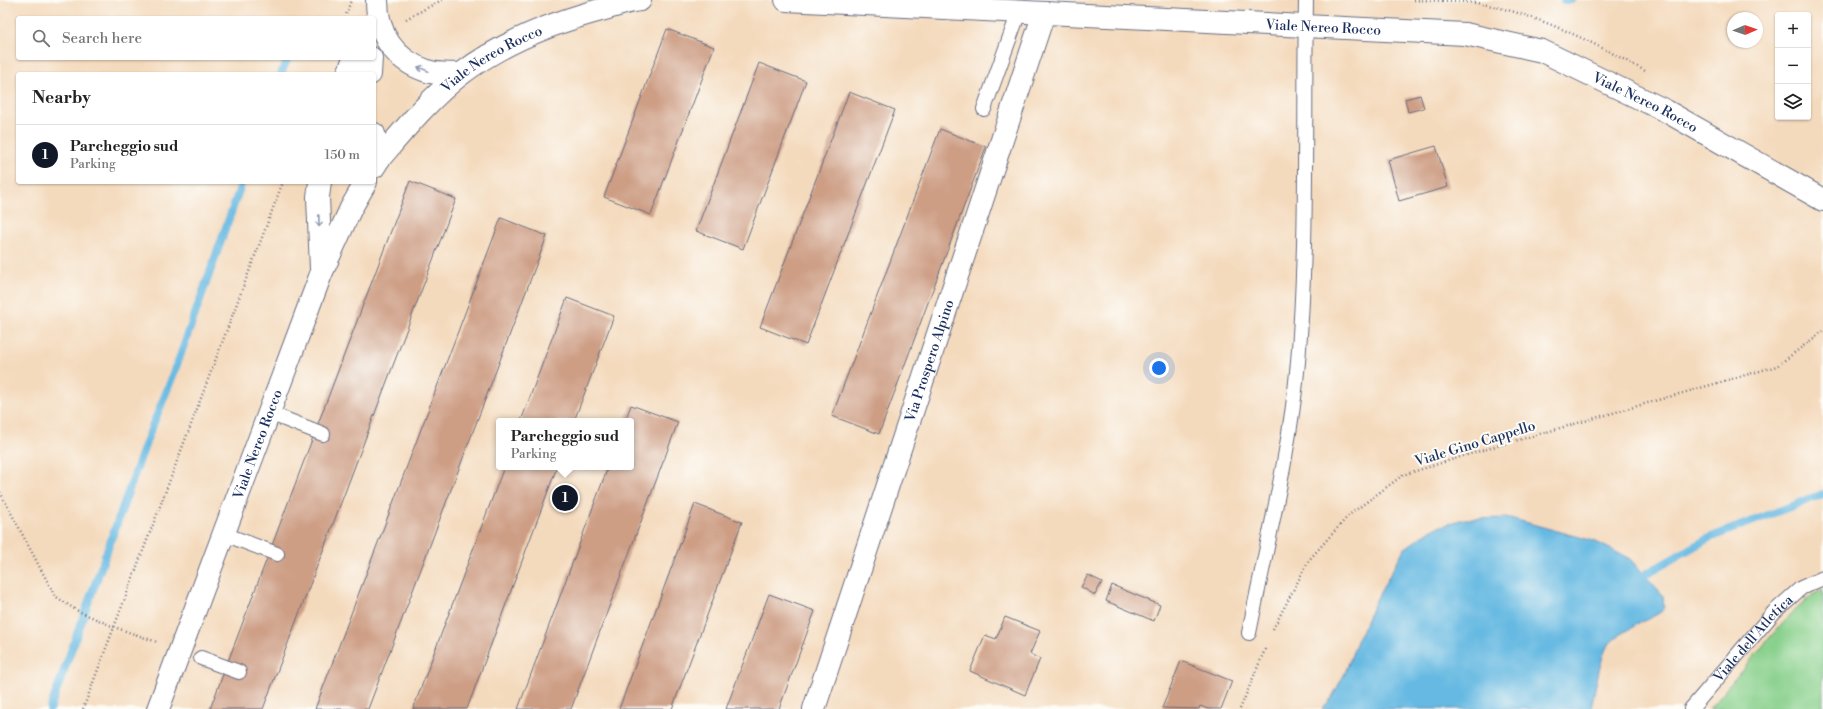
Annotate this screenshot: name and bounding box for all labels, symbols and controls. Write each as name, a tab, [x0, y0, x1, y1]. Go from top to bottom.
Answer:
north arrow	[1727, 12, 1763, 48]
map controls	[1775, 12, 1811, 120]
button: +	[1775, 12, 1811, 48]
search box	[16, 16, 376, 60]
street label: Viale Nereo Rocco	[1264, 16, 1382, 40]
street label: Viale Nereo Rocco	[437, 22, 545, 97]
icon: search	[30, 27, 52, 49]
text: Search here	[62, 29, 142, 48]
button: −	[1775, 48, 1811, 84]
one-way arrow	[417, 65, 429, 73]
street label: Viale Nereo Rocco	[1588, 68, 1701, 137]
button: layers	[1775, 84, 1811, 120]
text: Nearby	[32, 87, 91, 109]
text: Parcheggio sud	[70, 137, 179, 156]
text: 1	[42, 147, 48, 163]
text: 150 m	[325, 147, 360, 163]
text: Parking	[70, 156, 116, 172]
one-way arrow	[316, 214, 323, 227]
street label: Via Prospero Alpino	[901, 297, 959, 425]
your location	[1149, 358, 1169, 378]
street label: Viale Nereo Rocco	[229, 387, 287, 503]
street label: Viale Gino Cappello	[1412, 417, 1538, 471]
popup	[496, 418, 634, 470]
text: Parcheggio sud	[511, 427, 619, 446]
text: Parking	[511, 446, 557, 462]
pin: 1	[552, 483, 578, 513]
street label: Viale dell'Atletica	[1709, 591, 1798, 687]

